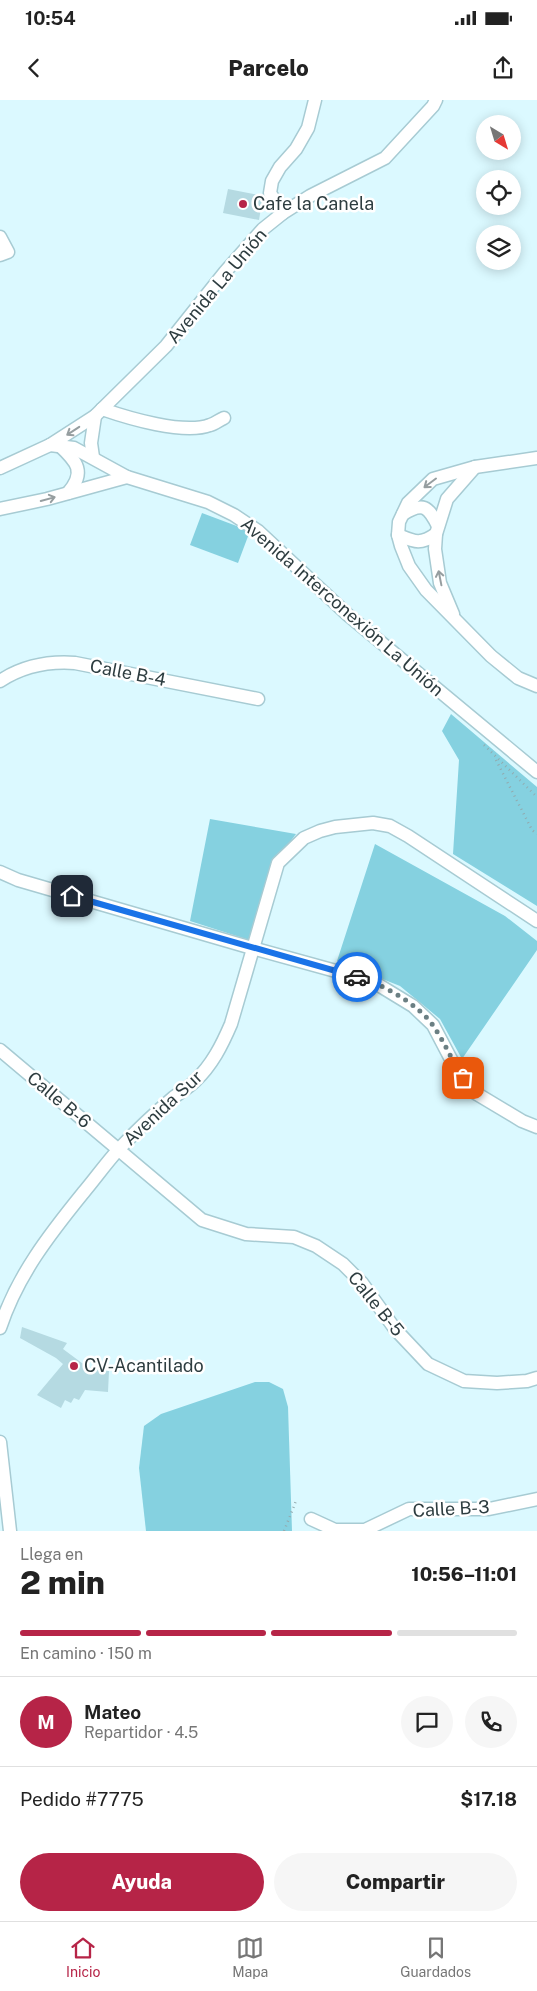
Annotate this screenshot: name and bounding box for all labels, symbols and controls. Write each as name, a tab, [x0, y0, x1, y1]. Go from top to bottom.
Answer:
text: 10:54	[25, 7, 76, 29]
icon: back	[20, 54, 48, 82]
icon: share	[489, 54, 517, 82]
text: Parcelo	[228, 55, 309, 81]
north arrow	[476, 115, 521, 160]
map controls	[476, 115, 521, 270]
button: locate	[476, 170, 521, 215]
place label: Cafe la Canela	[253, 193, 374, 214]
marker: Cafe la Canela	[237, 198, 249, 210]
street label: Avenida La Unión	[163, 224, 271, 347]
button: layers	[476, 225, 521, 270]
one-way arrow	[66, 426, 80, 436]
one-way arrow	[423, 478, 437, 488]
one-way arrow	[39, 493, 55, 503]
street label: Avenida Interconexión La Unión	[237, 513, 448, 700]
one-way arrow	[434, 571, 444, 587]
street label: Calle B-4	[88, 655, 168, 690]
pin	[51, 875, 93, 917]
icon: home	[58, 882, 86, 910]
courier	[332, 952, 382, 1002]
icon: car	[343, 963, 371, 991]
pin	[442, 1057, 484, 1099]
icon: bag	[449, 1064, 477, 1092]
street label: Avenida Sur	[119, 1066, 207, 1150]
street label: Calle B-6	[23, 1067, 95, 1132]
street label: Calle B-5	[344, 1267, 409, 1340]
place label: CV-Acantilado	[84, 1355, 204, 1376]
marker: CV-Acantilado	[68, 1360, 80, 1372]
street label: Calle B-3	[412, 1496, 490, 1521]
text: Llega en	[20, 1545, 83, 1564]
text: 10:56–11:01	[411, 1563, 517, 1585]
text: 2 min	[20, 1564, 105, 1601]
text: En camino · 150 m	[20, 1644, 152, 1663]
button: chat	[401, 1696, 453, 1748]
button: phone	[465, 1696, 517, 1748]
text: Mateo	[84, 1701, 141, 1723]
text: M	[37, 1711, 55, 1733]
text: Repartidor · 4.5	[84, 1723, 198, 1742]
text: Pedido #7775	[20, 1788, 144, 1810]
text: $17.18	[460, 1788, 517, 1810]
button: Ayuda	[20, 1853, 264, 1911]
button: Compartir	[274, 1853, 517, 1911]
tab: Inicio	[66, 1934, 100, 1980]
tab: Mapa	[232, 1934, 268, 1980]
tab: Guardados	[400, 1934, 471, 1980]

